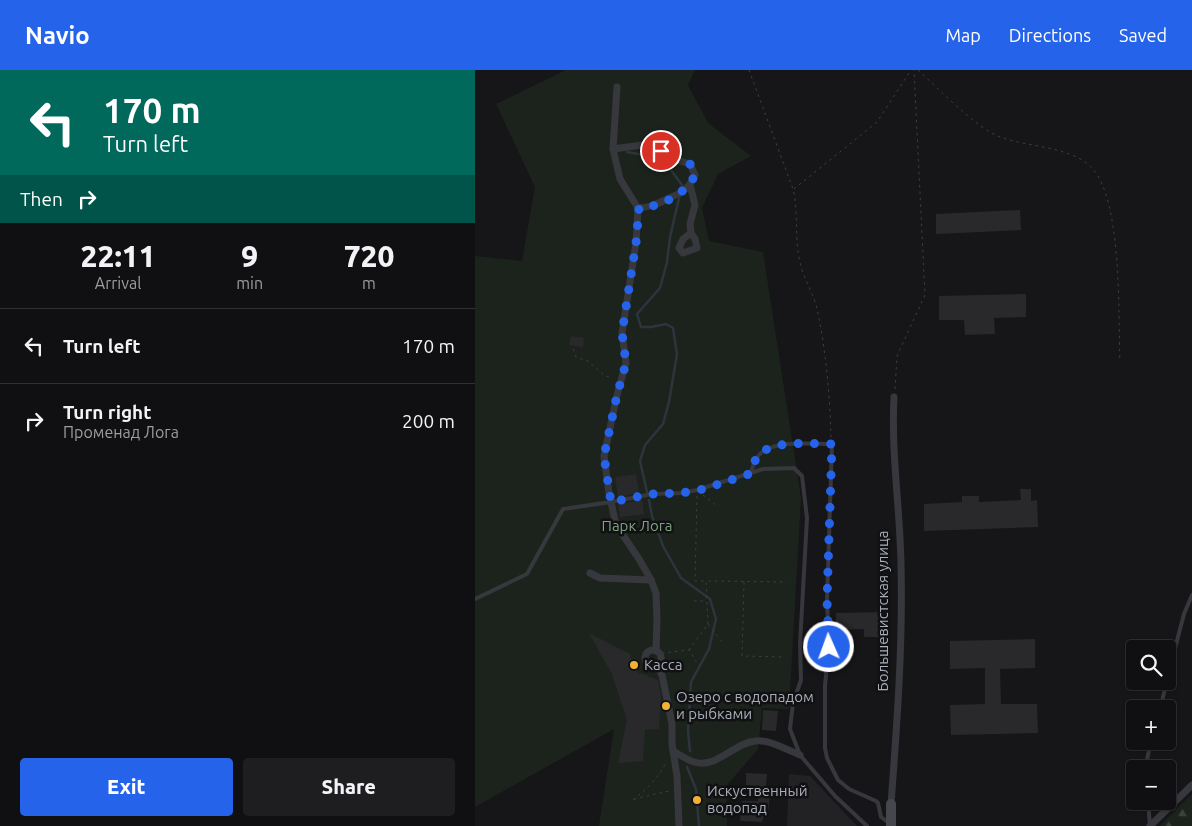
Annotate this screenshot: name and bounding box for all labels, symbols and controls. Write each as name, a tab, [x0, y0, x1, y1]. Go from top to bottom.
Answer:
text: Navio	[25, 22, 90, 49]
text: Map	[945, 25, 981, 45]
text: Directions	[1009, 25, 1091, 45]
text: Saved	[1119, 25, 1167, 45]
icon: left	[20, 90, 85, 155]
text: 170 m	[103, 90, 201, 130]
pin	[640, 130, 682, 172]
text: Turn left	[103, 131, 188, 156]
icon: arrive	[647, 137, 675, 165]
icon: right	[73, 185, 101, 213]
text: Then	[20, 188, 63, 210]
text: 22:11	[81, 239, 156, 273]
text: 9	[241, 239, 258, 273]
text: 720	[344, 239, 394, 273]
text: Arrival	[95, 274, 141, 292]
text: min	[236, 274, 263, 292]
text: m	[362, 274, 376, 292]
icon: left	[20, 332, 48, 360]
text: Turn left	[63, 335, 141, 357]
text: 170 m	[402, 335, 455, 357]
text: Turn right	[63, 401, 151, 423]
icon: right	[20, 407, 48, 435]
text: 200 m	[402, 410, 455, 432]
text: Променад Лога	[63, 423, 179, 441]
park label: Парк Лога	[602, 517, 672, 534]
street label: Большевистская улица	[874, 531, 891, 691]
position arrow	[802, 620, 854, 672]
map controls	[1126, 640, 1176, 810]
button: search	[1126, 640, 1176, 690]
place label: Касса	[644, 656, 683, 673]
marker: Касса	[628, 659, 640, 671]
place label: Озеро с водопадом и рыбками	[676, 688, 814, 722]
marker: Озеро с водопадом и рыбками	[660, 700, 672, 712]
button: +	[1126, 700, 1176, 750]
button: Exit	[20, 758, 233, 816]
button: Share	[243, 758, 455, 816]
button: −	[1126, 760, 1176, 810]
place label: Искуственный водопад	[707, 782, 808, 816]
marker: Искуственный водопад	[691, 794, 703, 806]

